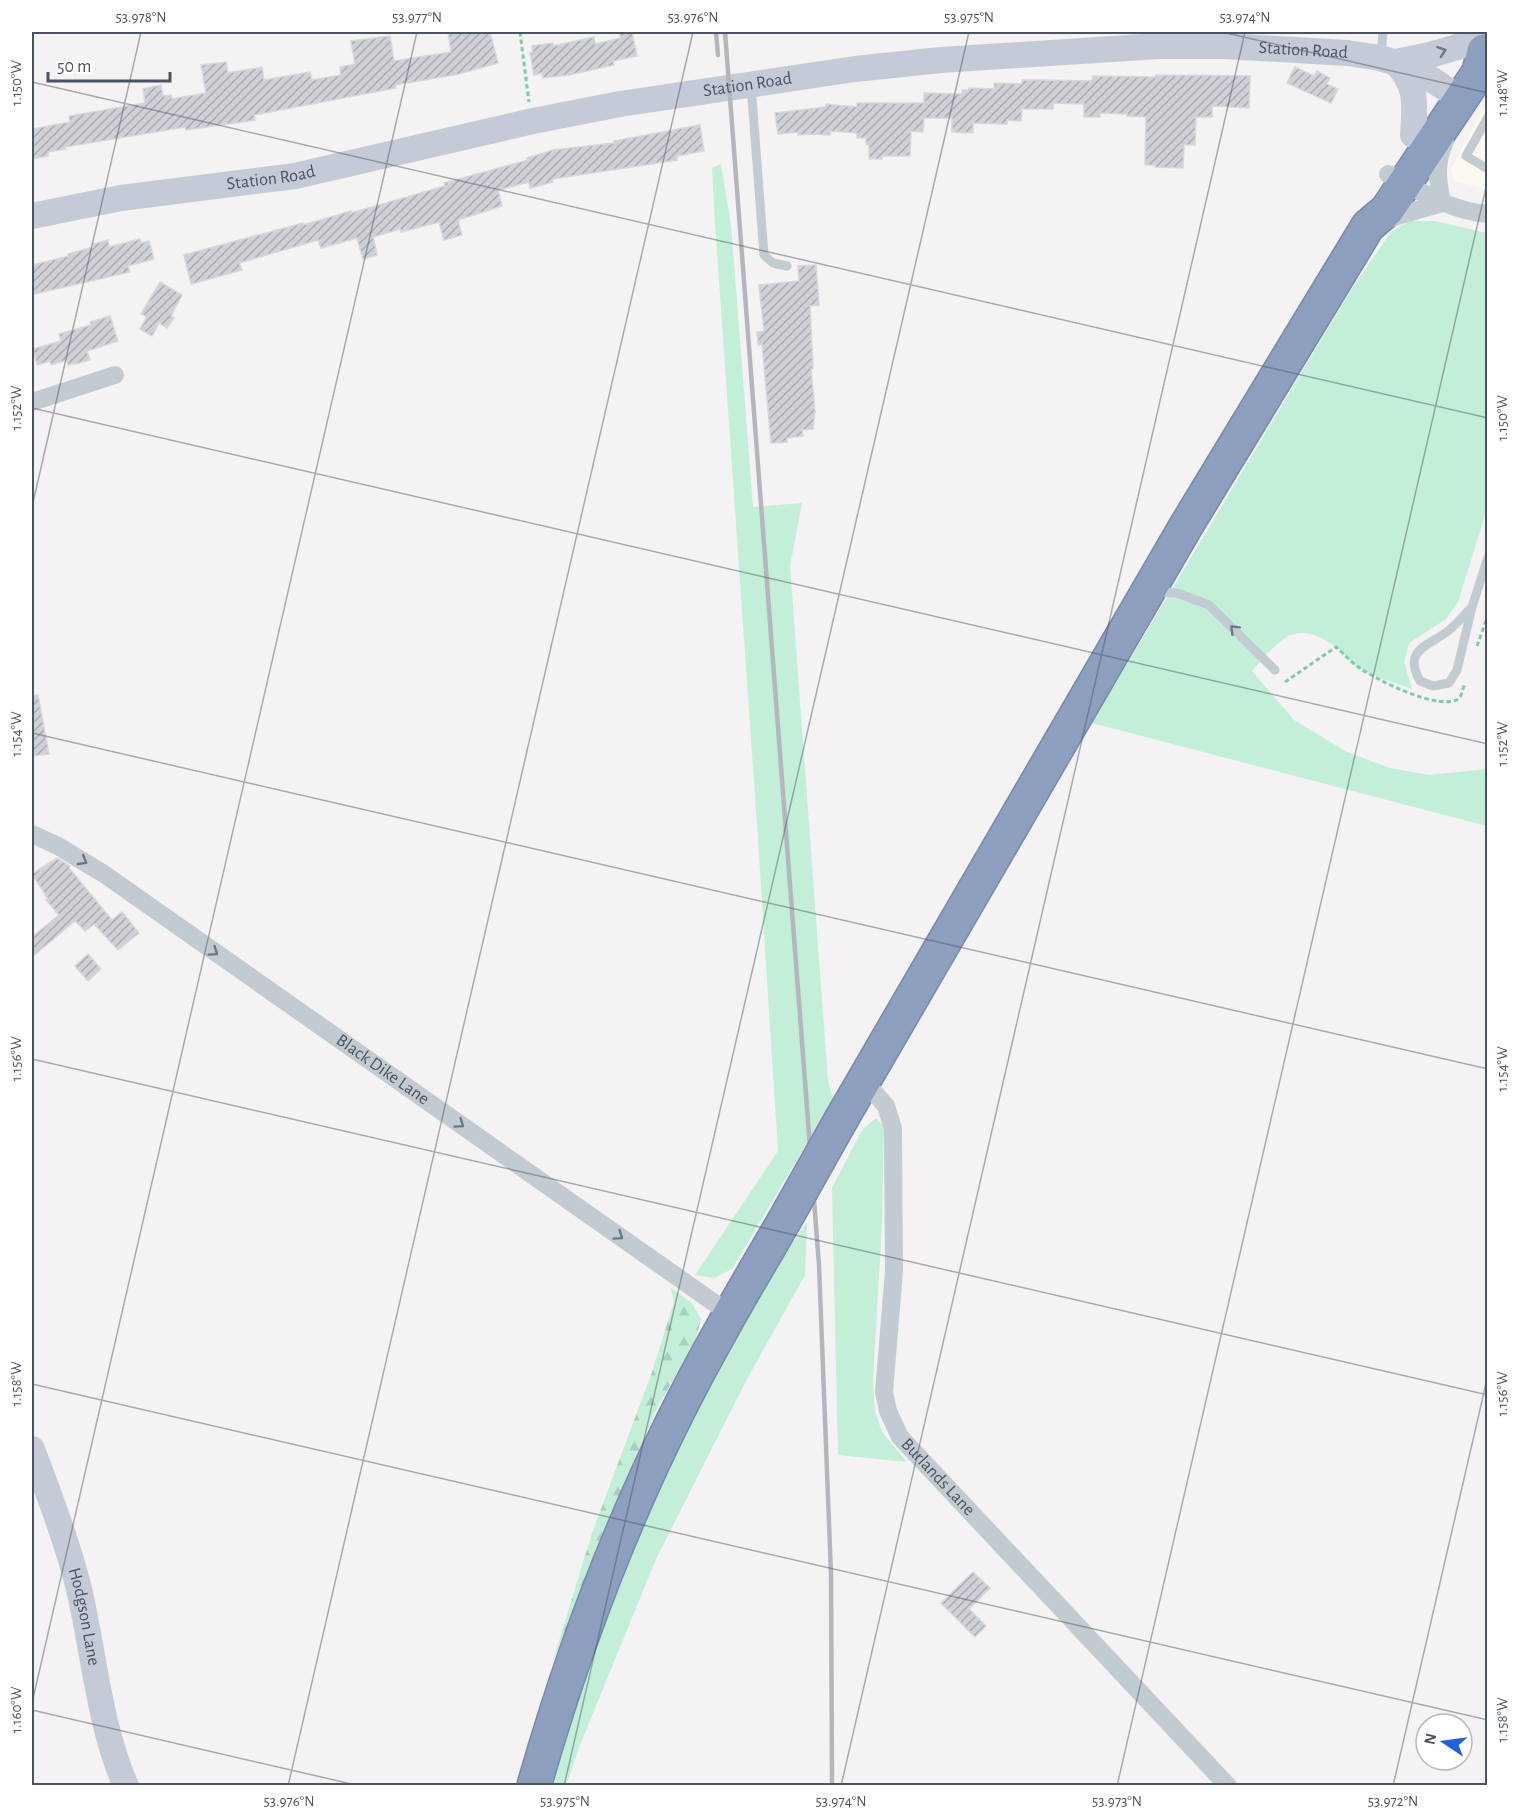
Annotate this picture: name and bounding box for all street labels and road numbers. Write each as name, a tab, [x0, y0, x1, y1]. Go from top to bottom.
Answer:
street label: Station Road	[1258, 39, 1348, 62]
street label: Station Road	[702, 70, 793, 101]
street label: Station Road	[225, 163, 317, 194]
street label: Black Dike Lane	[333, 1031, 432, 1109]
street label: Burlands Lane	[897, 1435, 978, 1519]
street label: Hodgson Lane	[65, 1566, 103, 1667]

